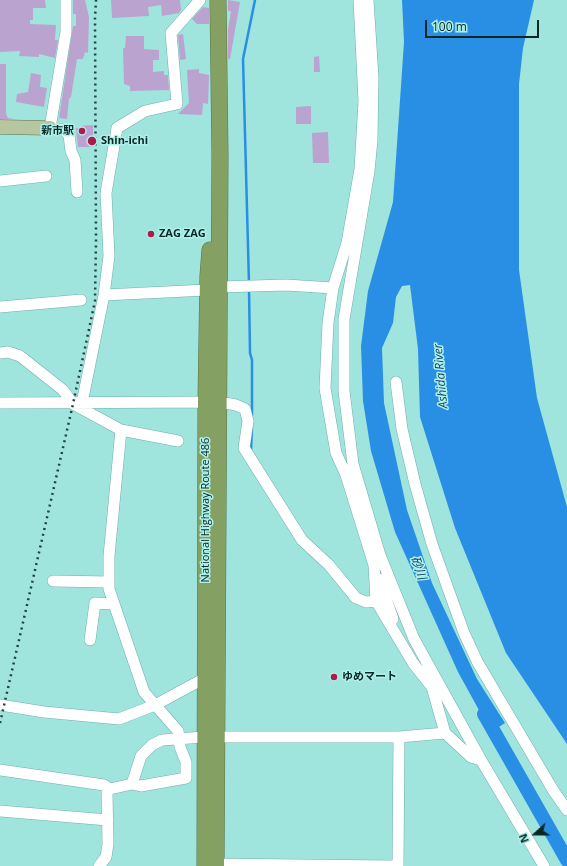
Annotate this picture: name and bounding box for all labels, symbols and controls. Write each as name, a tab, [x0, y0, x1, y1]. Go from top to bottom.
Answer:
scale bar	[427, 12, 541, 38]
text: 100 m	[432, 18, 467, 35]
place label: 新市駅	[41, 124, 74, 138]
marker: 新市駅	[77, 126, 87, 136]
place label: Shin-ichi	[101, 134, 148, 148]
marker: Shin-ichi	[86, 135, 98, 147]
place label: ZAG ZAG	[159, 227, 206, 241]
marker: ZAG ZAG	[146, 229, 156, 239]
water label: Ashida River	[431, 343, 451, 409]
street label: National Highway Route 486	[199, 438, 213, 582]
water label: 砂川	[407, 554, 429, 582]
place label: ゆめマート	[342, 670, 397, 684]
marker: ゆめマート	[329, 672, 339, 682]
north arrow	[515, 814, 555, 854]
text: N	[515, 832, 532, 845]

